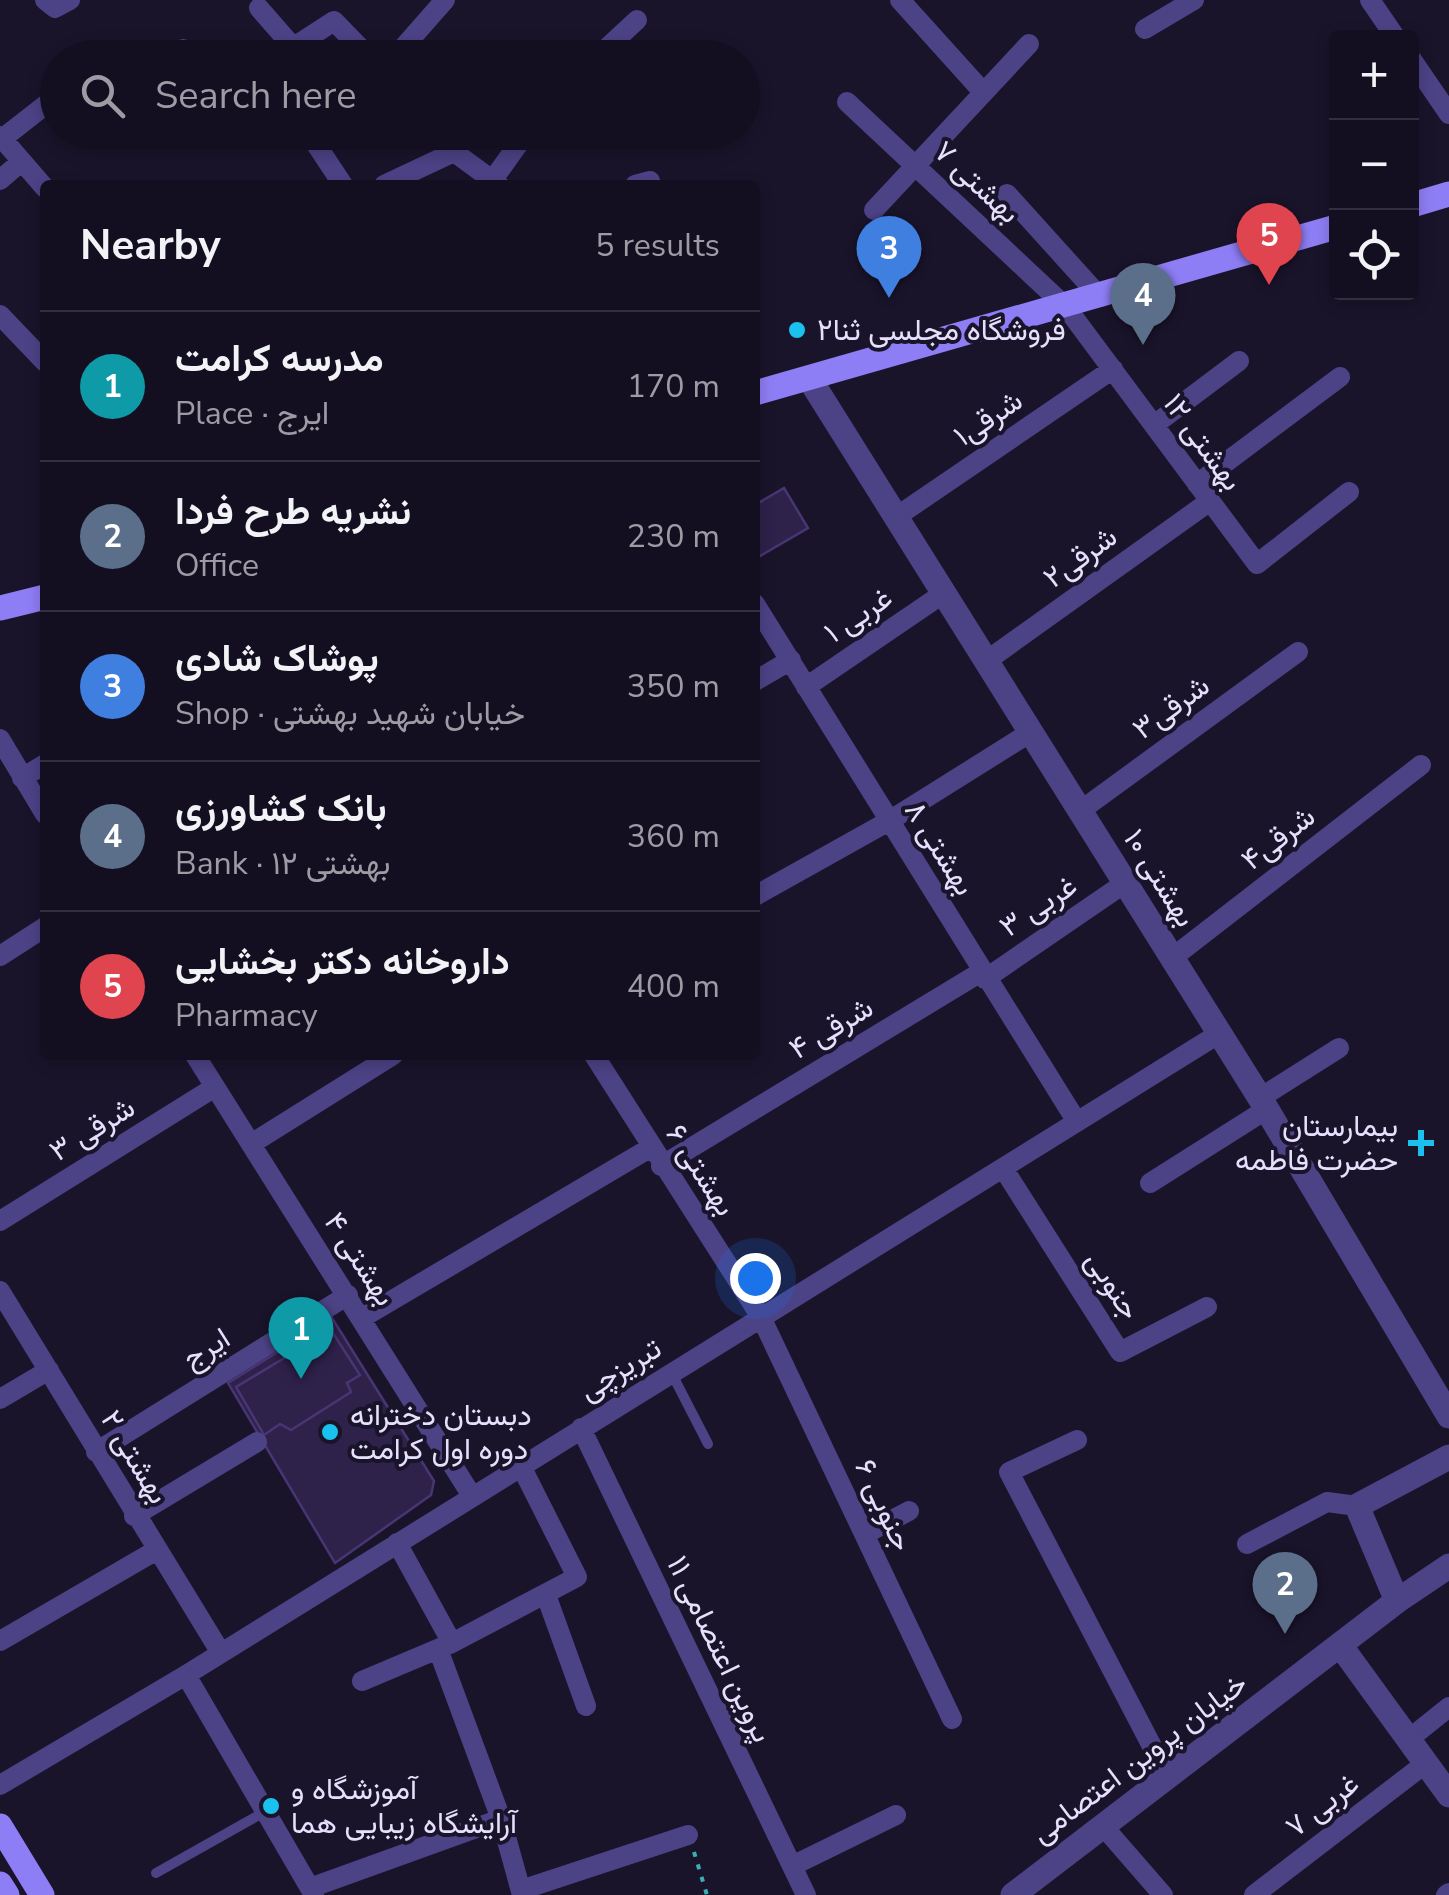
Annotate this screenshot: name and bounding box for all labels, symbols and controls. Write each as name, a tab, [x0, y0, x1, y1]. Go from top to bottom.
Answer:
map controls	[1329, 30, 1419, 300]
button: +	[1329, 30, 1419, 120]
search box	[40, 40, 760, 150]
icon: search	[75, 68, 130, 123]
text: Search here	[155, 70, 356, 121]
button: −	[1329, 120, 1419, 210]
street label: بهشتی ۷	[924, 132, 1029, 233]
pin: 5	[1236, 202, 1302, 285]
button: locate	[1329, 210, 1419, 300]
pin: 3	[856, 216, 922, 298]
text: Nearby	[80, 217, 221, 274]
text: 5 results	[595, 224, 720, 267]
pin: 4	[1110, 262, 1176, 345]
place label: فروشگاه مجلسی ثنا۲	[817, 310, 1066, 351]
marker: فروشگاه مجلسی ثنا۲	[786, 319, 808, 341]
text: مدرسه کرامت	[175, 333, 384, 384]
text: 1	[103, 365, 122, 408]
text: 170 m	[627, 365, 720, 408]
street label: شرقی۱	[946, 380, 1031, 456]
street label: بهشتی ۱۲	[1153, 385, 1252, 499]
text: Place · ایرج	[175, 392, 329, 435]
text: نشریه طرح فردا	[175, 486, 411, 537]
text: 2	[103, 515, 122, 558]
text: 230 m	[627, 515, 720, 558]
street label: شرقی۲	[1035, 517, 1126, 598]
text: Office	[175, 544, 259, 587]
street label: غربی ۱	[816, 578, 900, 653]
text: پوشاک شادی	[175, 633, 379, 684]
text: 3	[103, 665, 122, 708]
text: 350 m	[627, 665, 720, 708]
street label: شرقی۳	[1124, 666, 1218, 749]
text: Shop · خیابان شهید بهشتی	[175, 692, 525, 735]
text: بانک کشاورزی	[175, 783, 386, 834]
street label: بهشتی ۸	[894, 793, 985, 904]
street label: شرقی۴	[1233, 797, 1324, 880]
text: 4	[103, 815, 122, 858]
text: 360 m	[627, 815, 720, 858]
street label: بهشتی ۱۰	[1113, 821, 1206, 935]
text: Bank · بهشتی ۱۲	[175, 842, 390, 885]
street label: غربی ۳	[992, 866, 1085, 947]
text: داروخانه دکتر بخشایی	[175, 936, 510, 987]
text: 5	[103, 965, 122, 1008]
text: 400 m	[627, 965, 720, 1008]
street label: شرقی ۴	[782, 987, 881, 1069]
text: Pharmacy	[175, 994, 318, 1037]
street label: ۳ شرقی	[42, 1087, 143, 1172]
place label: بیمارستان حضرت فاطمه	[1235, 1106, 1398, 1181]
street label: بهشتی ۶	[656, 1116, 745, 1224]
marker: بیمارستان حضرت فاطمه	[1408, 1130, 1434, 1156]
street label: بهشتی ۴	[314, 1204, 405, 1314]
street label: جنوبی	[1075, 1243, 1150, 1328]
your location	[730, 1253, 781, 1304]
pin: 1	[268, 1296, 334, 1379]
street label: ایرج	[175, 1318, 238, 1379]
street label: تبریزچی	[571, 1328, 669, 1411]
place label: دبستان دخترانه دوره اول کرامت	[350, 1395, 532, 1470]
street label: بهشتی ۲	[91, 1403, 179, 1512]
marker: دبستان دخترانه دوره اول کرامت	[319, 1421, 341, 1443]
street label: جنوبی ۶	[844, 1453, 923, 1558]
street label: پروین اعتصامی ۱۱	[657, 1549, 782, 1749]
pin: 2	[1252, 1552, 1318, 1634]
street label: خیابان پروین اعتصامی	[1023, 1663, 1256, 1853]
street label: غربی ۷	[1277, 1764, 1368, 1847]
place label: آموزشگاه و آرایشگاه زیبایی هما	[291, 1769, 519, 1844]
marker: آموزشگاه و آرایشگاه زیبایی هما	[260, 1795, 282, 1817]

